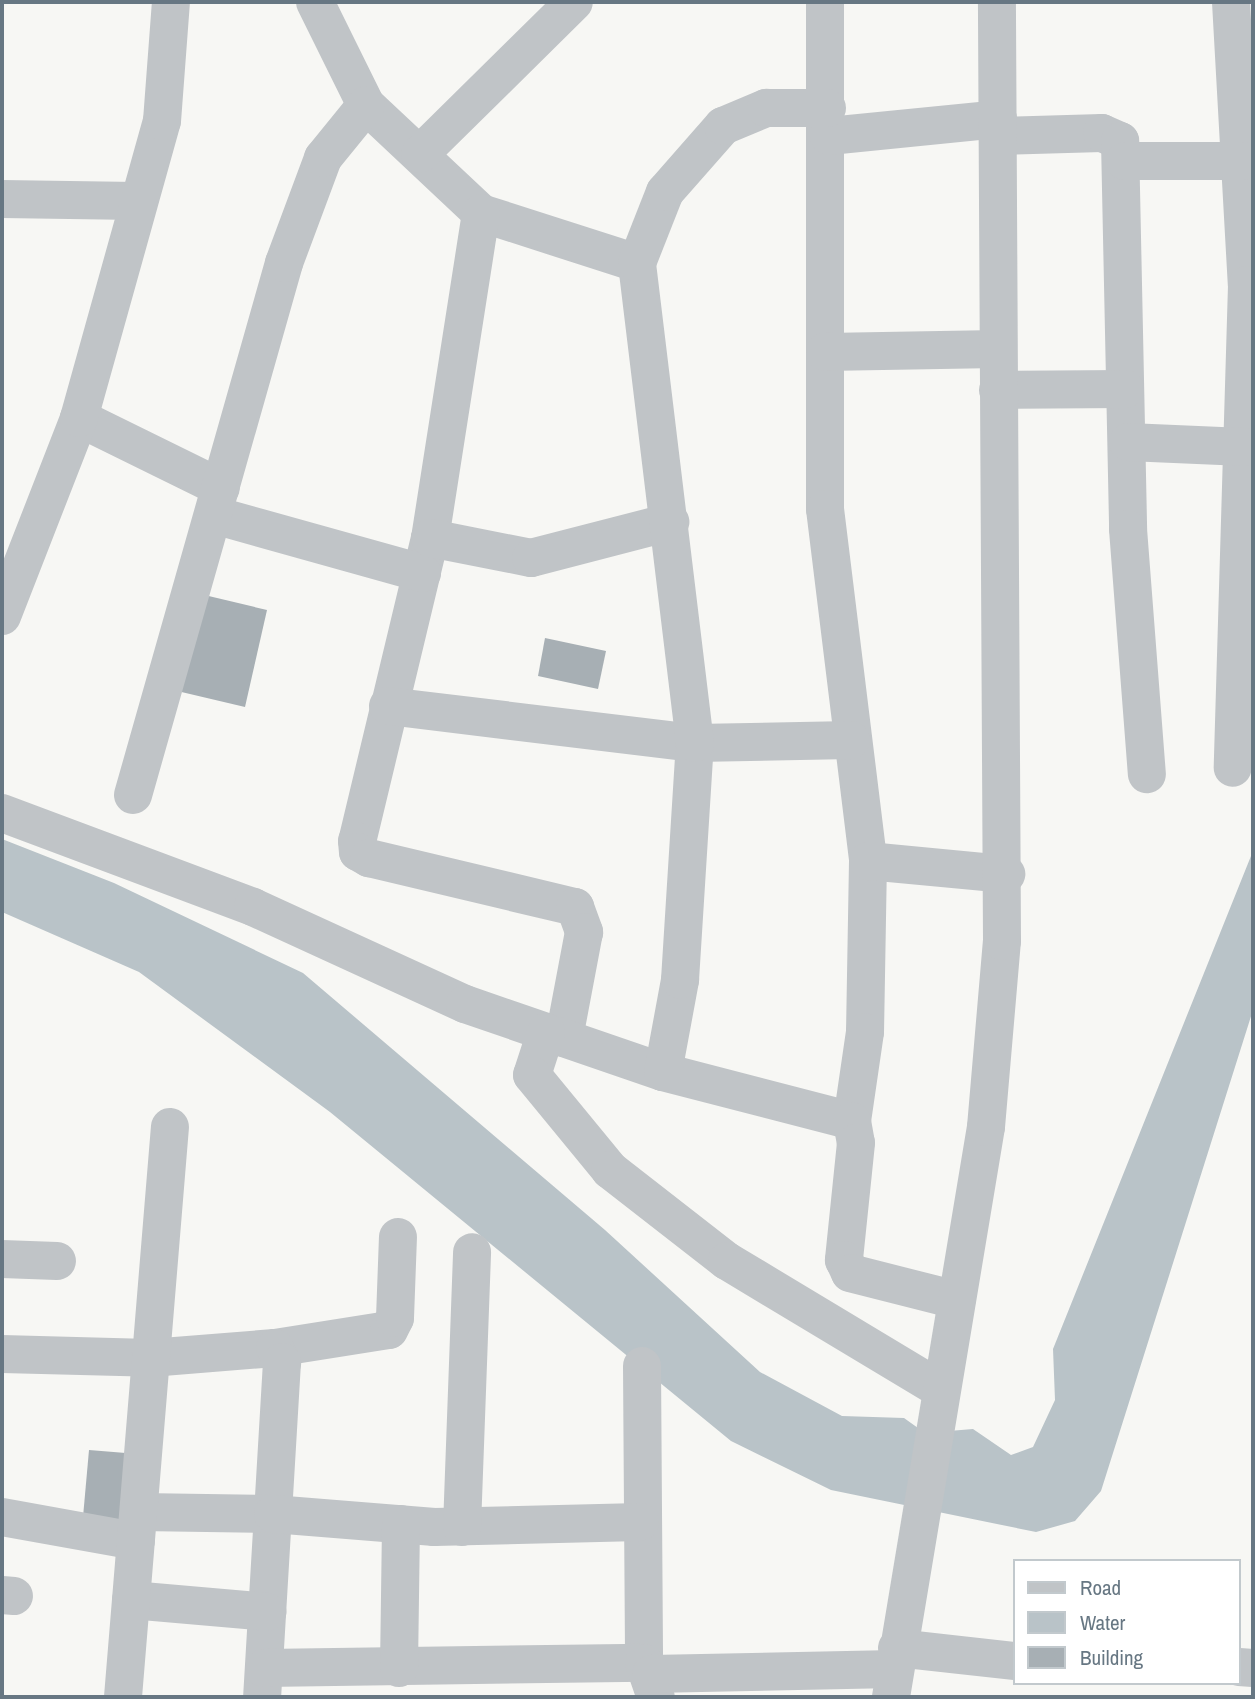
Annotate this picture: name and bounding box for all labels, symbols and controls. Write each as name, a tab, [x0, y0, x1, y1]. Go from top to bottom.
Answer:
legend	[1014, 1559, 1241, 1685]
text: Road	[1080, 1573, 1121, 1602]
text: Water	[1080, 1608, 1125, 1637]
text: Building	[1080, 1643, 1143, 1672]

